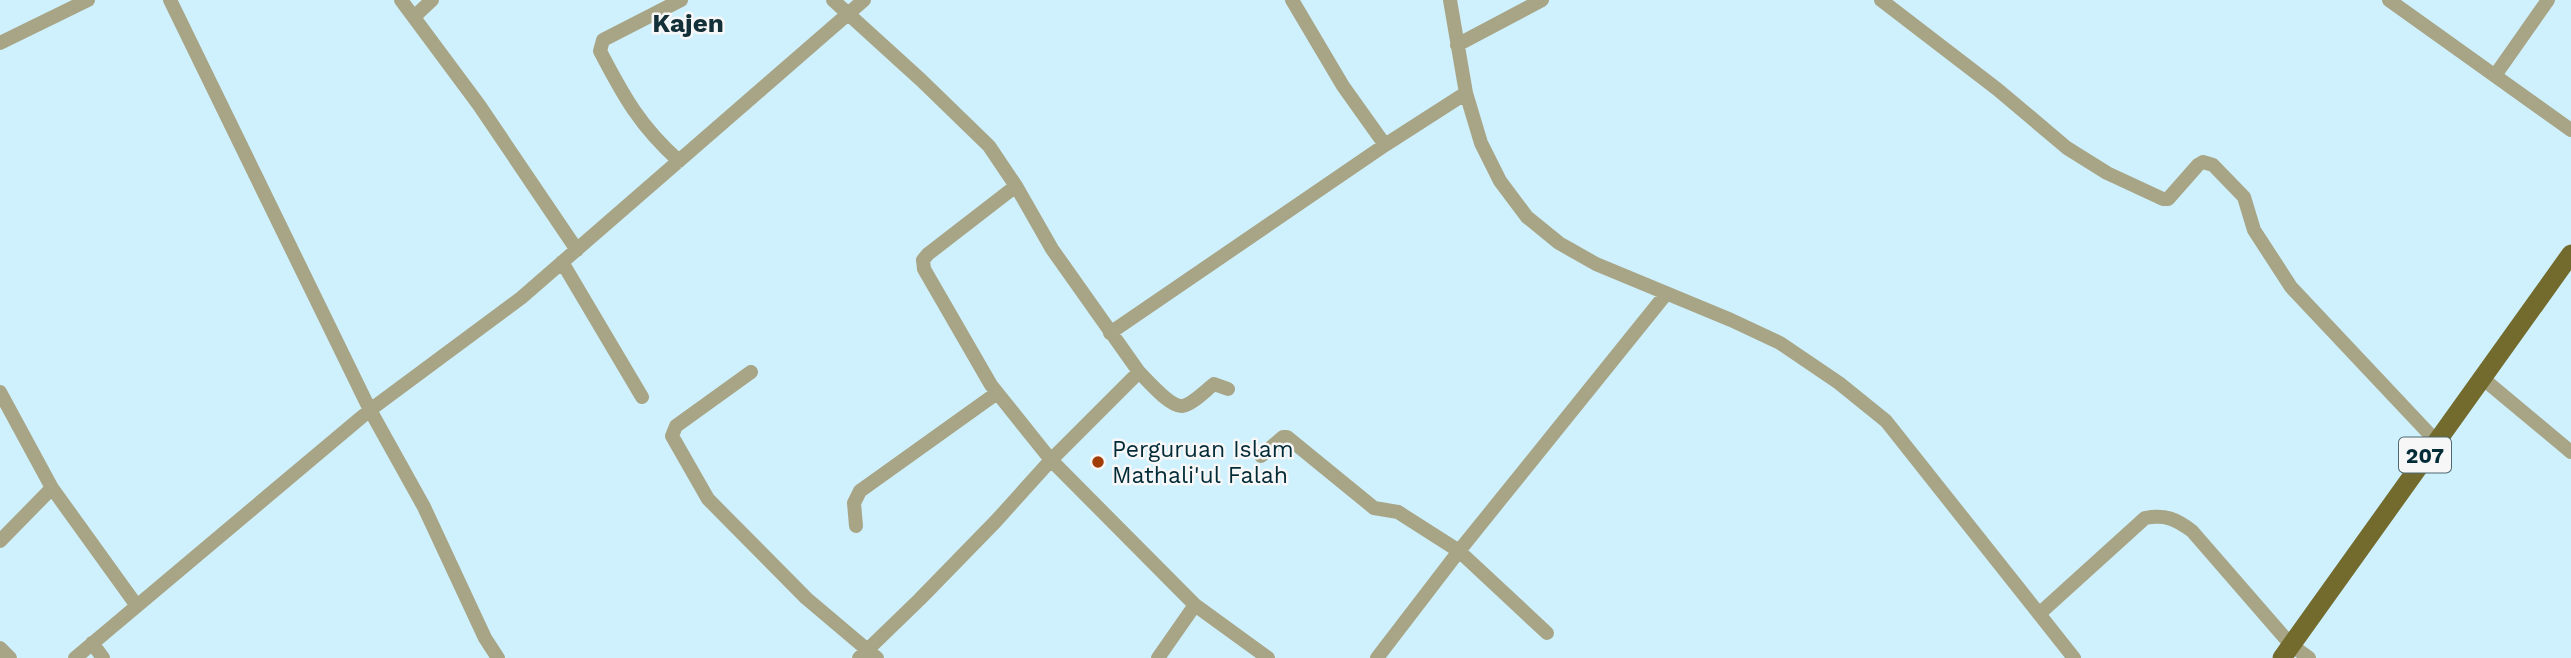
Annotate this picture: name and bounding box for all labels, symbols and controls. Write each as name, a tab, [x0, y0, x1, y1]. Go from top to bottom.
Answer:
district label: Kajen	[652, 8, 724, 38]
place label: Perguruan Islam Mathali'ul Falah	[1112, 436, 1294, 489]
road number: 207	[2399, 438, 2451, 472]
marker: Perguruan Islam Mathali'ul Falah	[1090, 454, 1106, 470]

